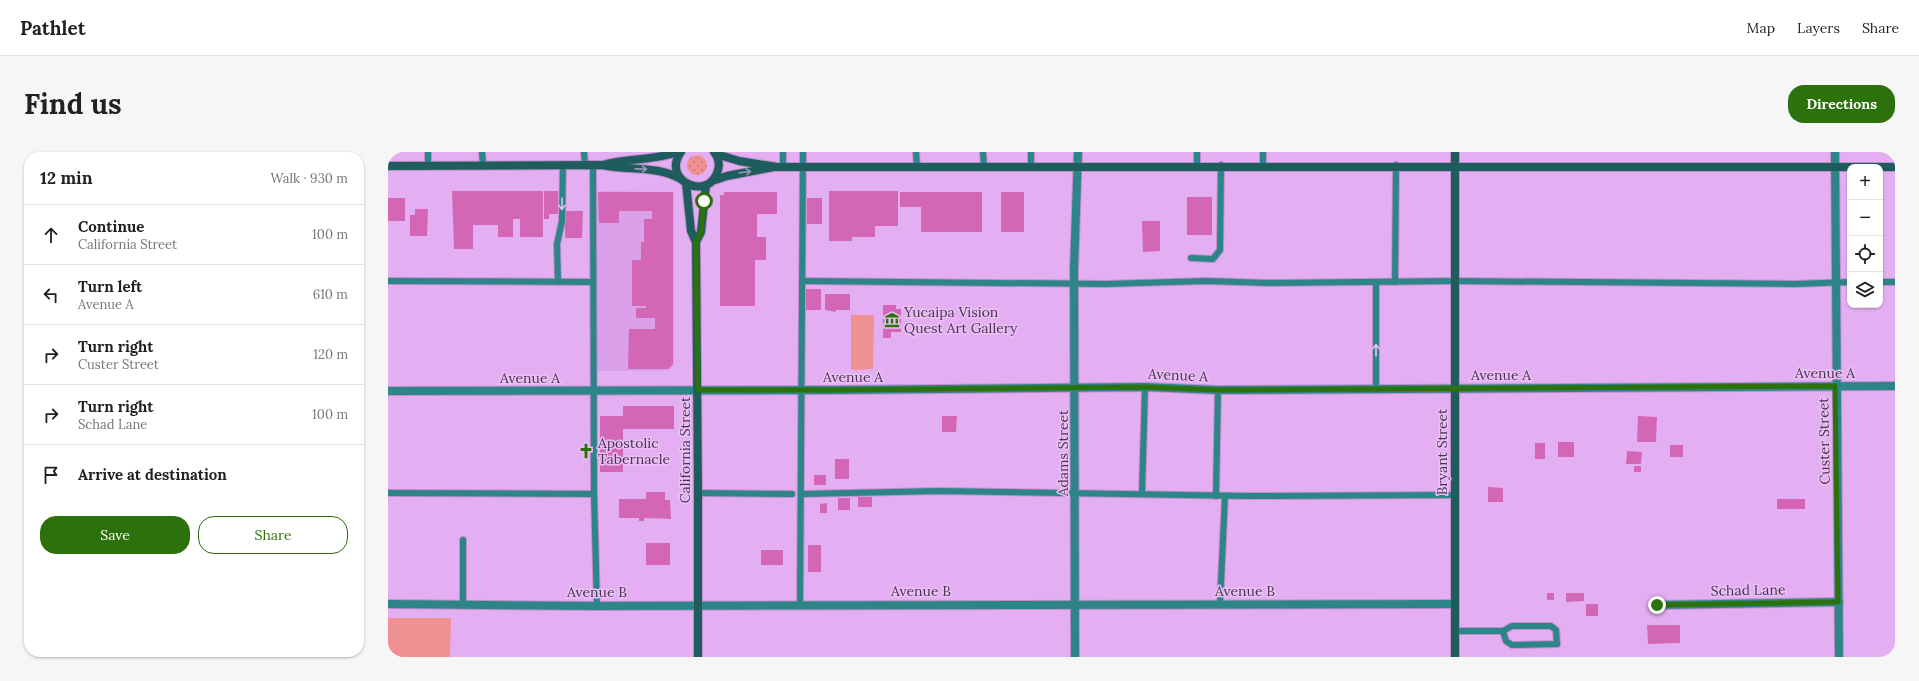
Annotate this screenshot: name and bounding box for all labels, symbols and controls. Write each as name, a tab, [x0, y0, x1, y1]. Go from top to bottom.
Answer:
text: Pathlet	[20, 16, 85, 40]
text: Map	[1747, 19, 1775, 37]
text: Layers	[1797, 19, 1840, 37]
text: Share	[1862, 19, 1899, 37]
button: Directions	[1788, 85, 1895, 123]
text: Find us	[24, 86, 122, 122]
map controls	[1847, 164, 1883, 308]
button: +	[1847, 164, 1883, 200]
one-way arrow	[634, 165, 647, 173]
text: 12 min	[40, 167, 92, 189]
one-way arrow	[738, 168, 751, 176]
text: Walk · 930 m	[270, 170, 348, 187]
route start	[695, 192, 713, 210]
one-way arrow	[559, 197, 566, 210]
button: −	[1847, 200, 1883, 236]
text: Continue	[78, 217, 144, 236]
icon: ahead	[40, 224, 62, 246]
text: 100 m	[312, 226, 348, 243]
text: California Street	[78, 236, 177, 253]
button: locate	[1847, 236, 1883, 272]
button: layers	[1847, 272, 1883, 308]
text: Turn left	[78, 277, 142, 296]
icon: left	[40, 284, 62, 306]
text: 610 m	[313, 286, 348, 303]
text: Avenue A	[78, 296, 134, 313]
place label: Yucaipa Vision Quest Art Gallery	[903, 303, 1018, 337]
museum icon: Yucaipa Vision Quest Art Gallery	[883, 311, 901, 329]
text: Turn right	[78, 337, 154, 356]
icon: right	[40, 344, 62, 366]
one-way arrow	[1372, 344, 1380, 357]
text: 120 m	[313, 346, 348, 363]
text: Custer Street	[78, 356, 159, 373]
street label: Avenue A	[1147, 364, 1209, 386]
street label: Avenue A	[1794, 364, 1855, 382]
street label: Avenue A	[1470, 366, 1531, 384]
street label: Avenue A	[822, 368, 883, 386]
street label: Avenue A	[499, 369, 560, 387]
street label: California Street	[676, 396, 694, 503]
text: Turn right	[78, 397, 154, 416]
street label: Custer Street	[1814, 397, 1834, 485]
icon: right	[40, 404, 62, 426]
text: 100 m	[312, 406, 348, 423]
street label: Bryant Street	[1433, 408, 1451, 495]
street label: Adams Street	[1054, 409, 1072, 497]
text: Schad Lane	[78, 416, 147, 433]
place label: Apostolic Tabernacle	[597, 434, 671, 468]
church icon: Apostolic Tabernacle	[577, 442, 595, 460]
icon: arrive	[40, 464, 62, 486]
text: Arrive at destination	[78, 465, 227, 484]
button: Save	[40, 516, 190, 554]
button: Share	[198, 516, 348, 554]
street label: Schad Lane	[1710, 580, 1786, 600]
street label: Avenue B	[890, 582, 951, 600]
street label: Avenue B	[1214, 582, 1275, 600]
street label: Avenue B	[566, 583, 627, 601]
route end	[1648, 596, 1666, 614]

